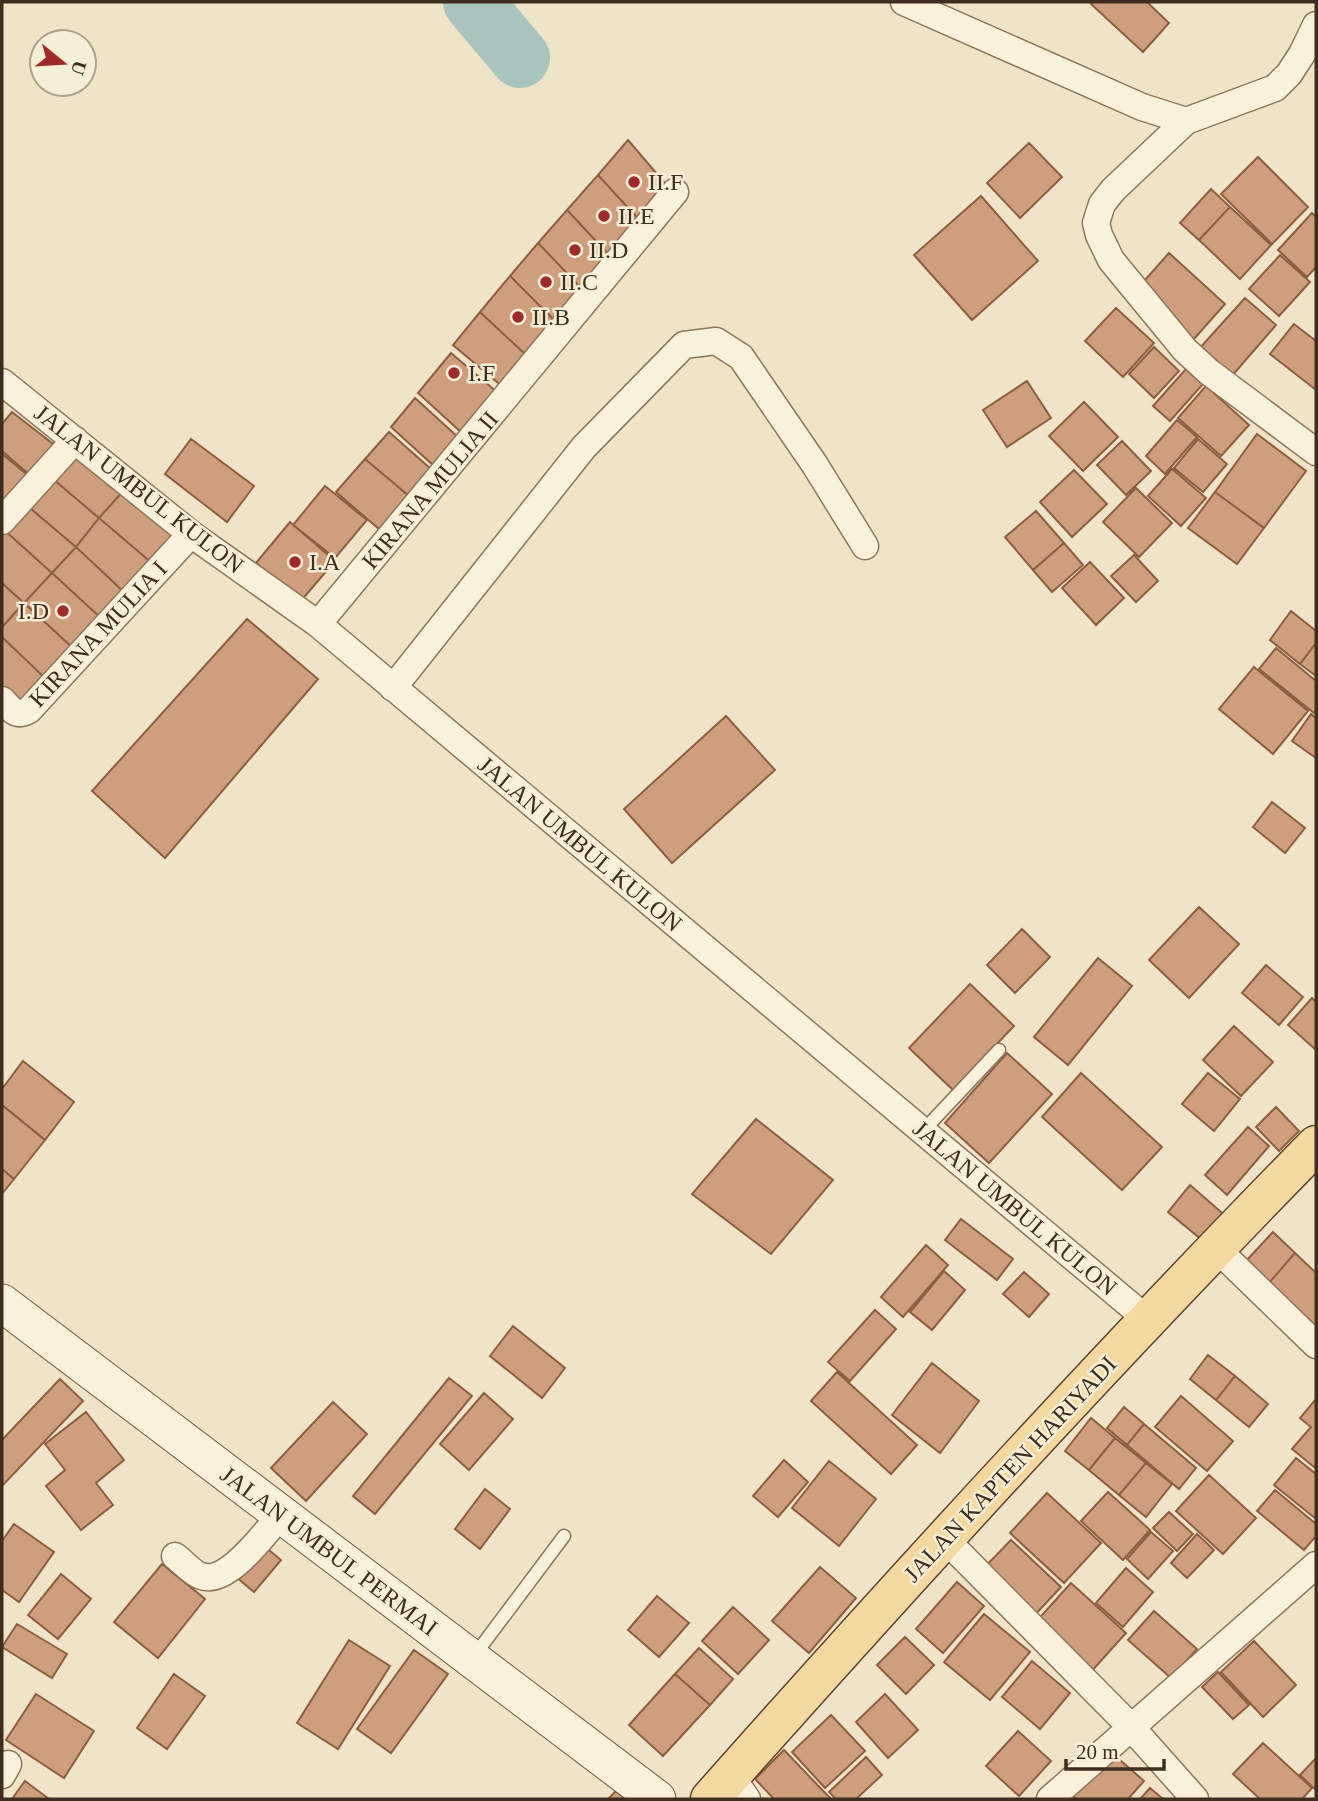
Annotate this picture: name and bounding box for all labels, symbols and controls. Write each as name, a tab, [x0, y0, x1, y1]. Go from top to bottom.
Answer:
north arrow	[28, 28, 98, 98]
text: U	[67, 58, 91, 78]
place label: II.F	[648, 169, 683, 195]
marker: II.F	[626, 174, 642, 190]
place label: II.E	[618, 203, 655, 229]
marker: II.E	[596, 208, 612, 224]
place label: II.D	[589, 237, 628, 263]
marker: II.D	[567, 242, 583, 258]
place label: II.C	[560, 269, 598, 295]
marker: II.C	[538, 274, 554, 290]
place label: II.B	[532, 304, 570, 330]
marker: II.B	[510, 309, 526, 325]
place label: I.F	[468, 360, 495, 386]
marker: I.F	[446, 365, 462, 381]
street label: JALAN UMBUL KULON	[29, 399, 249, 579]
street label: KIRANA MULIA II	[357, 406, 503, 574]
place label: I.A	[309, 549, 341, 575]
marker: I.A	[287, 554, 303, 570]
street label: KIRANA MULIA I	[24, 556, 172, 712]
place label: I.D	[18, 598, 49, 624]
marker: I.D	[55, 603, 71, 619]
street label: JALAN UMBUL KULON	[473, 751, 687, 937]
street label: JALAN UMBUL KULON	[908, 1115, 1122, 1301]
street label: JALAN KAPTEN HARIYADI	[899, 1351, 1121, 1587]
street label: JALAN UMBUL PERMAI	[216, 1461, 442, 1641]
scale bar	[1066, 1728, 1164, 1772]
text: 20 m	[1076, 1740, 1119, 1764]

